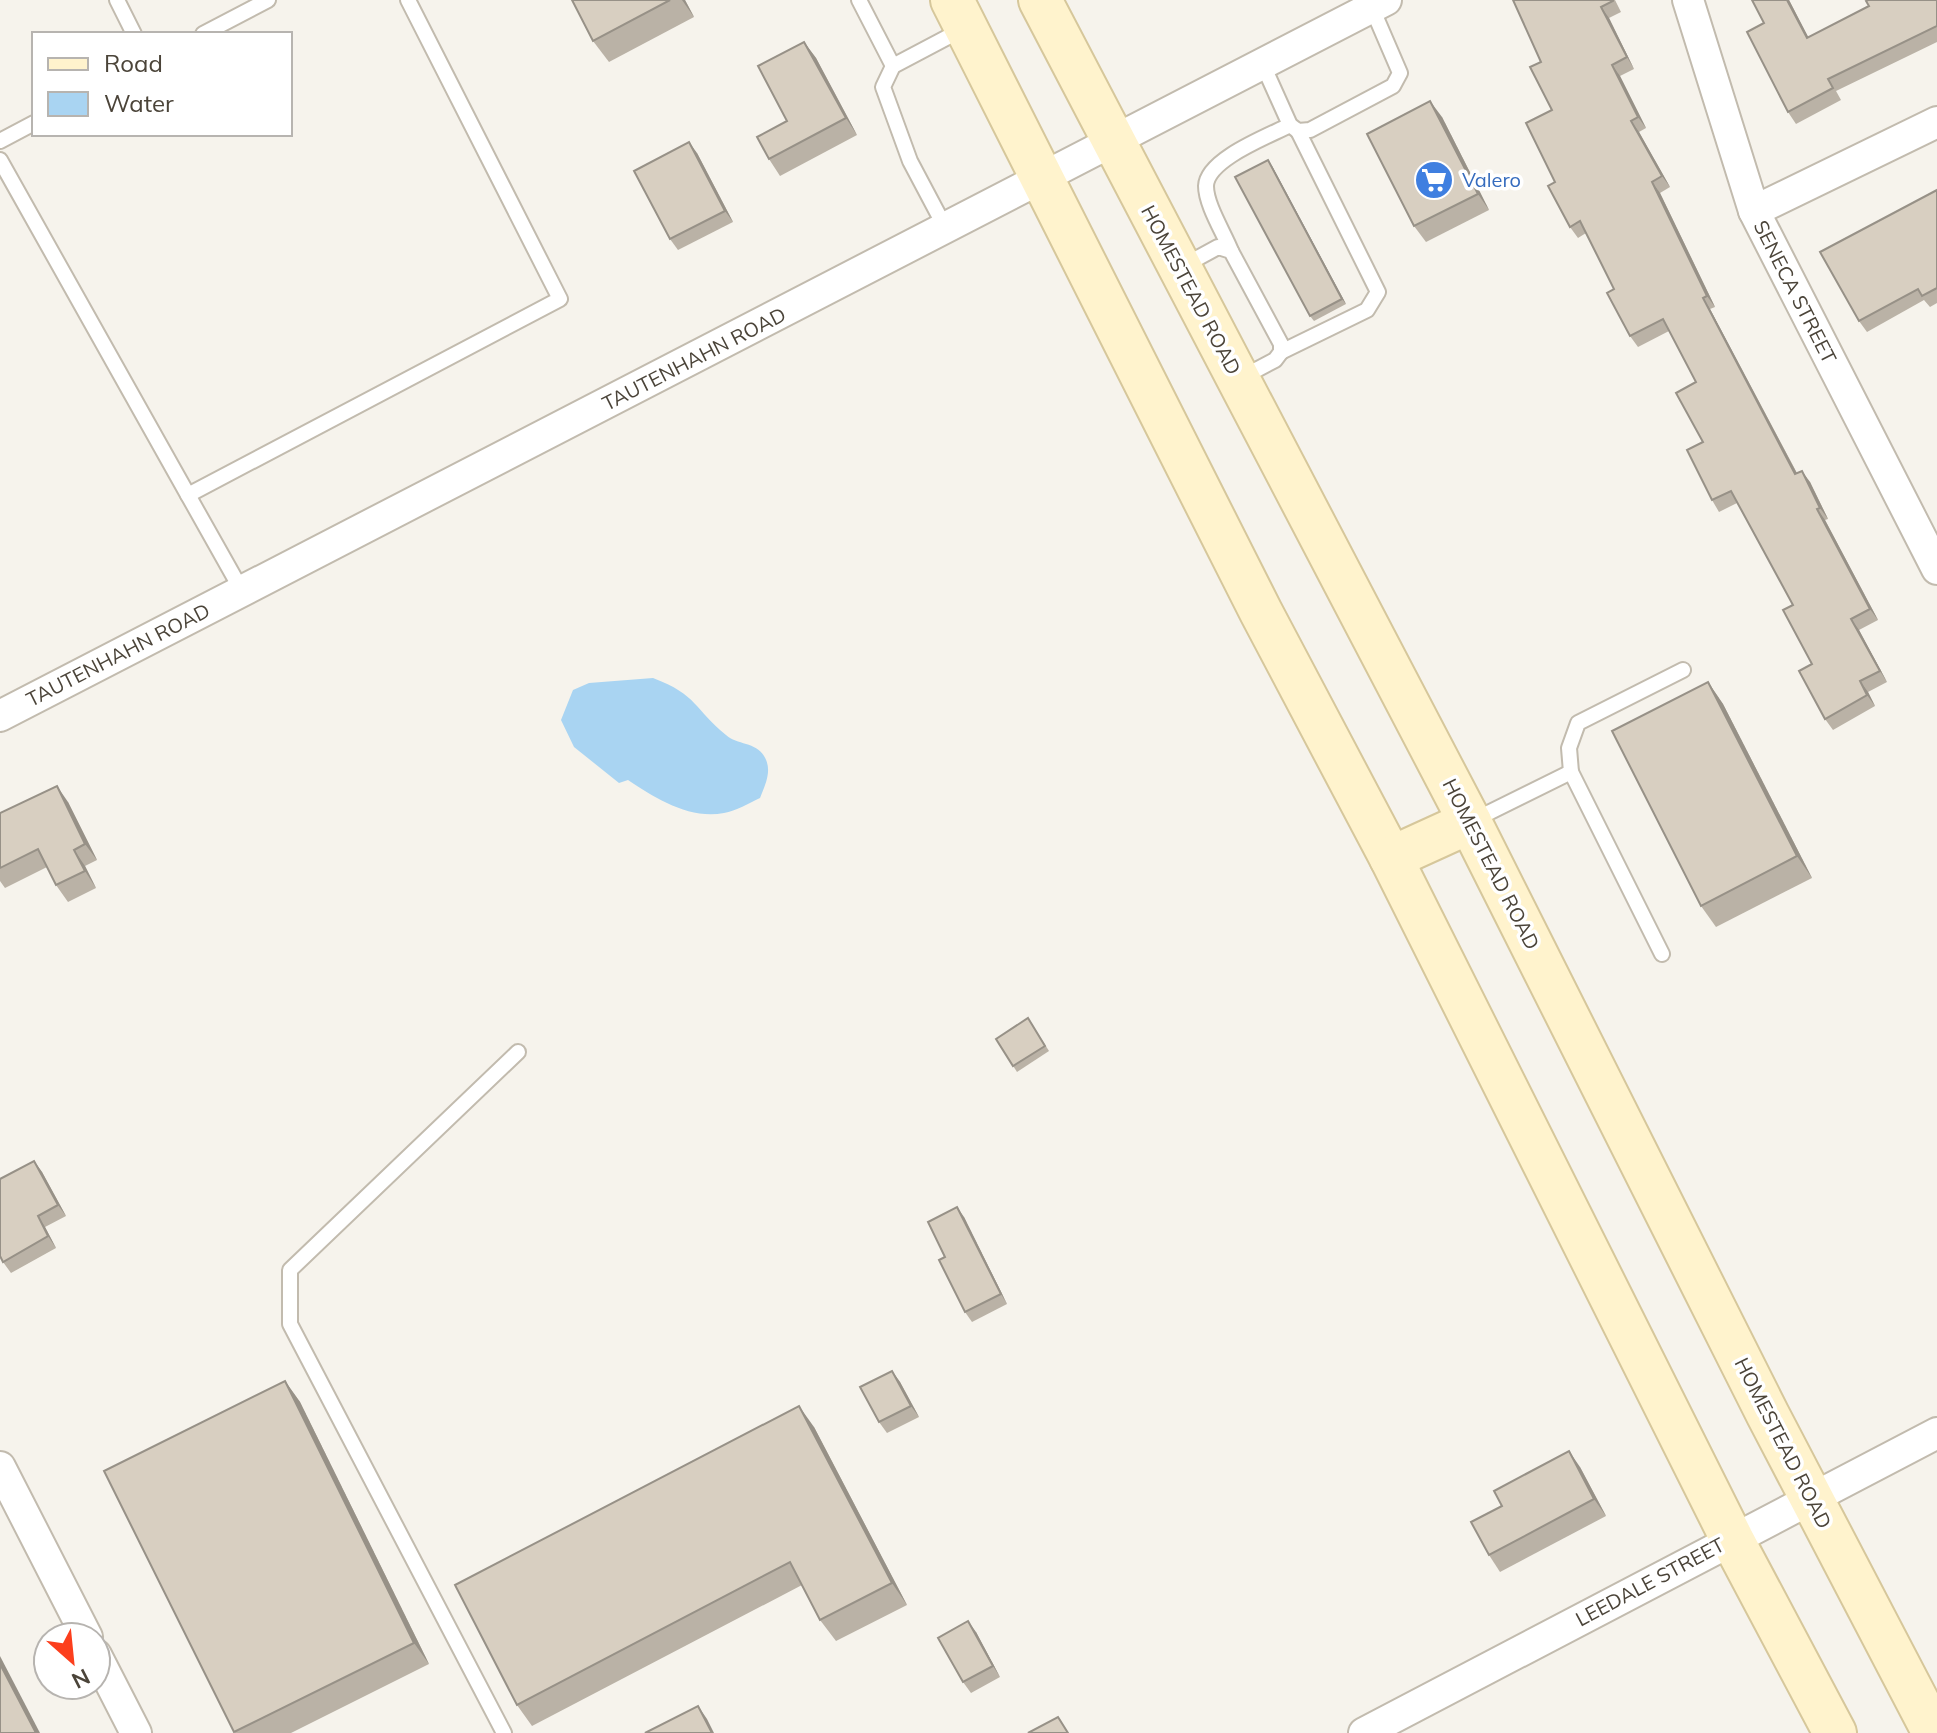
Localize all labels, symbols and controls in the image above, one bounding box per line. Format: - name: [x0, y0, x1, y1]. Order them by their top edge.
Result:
- legend: [32, 32, 292, 136]
- text: Road: [104, 48, 163, 78]
- text: Water: [104, 88, 174, 118]
- supermarket icon: Valero: [1413, 159, 1455, 201]
- place label: Valero: [1462, 167, 1521, 192]
- street label: HOMESTEAD ROAD: [1136, 201, 1247, 379]
- street label: SENECA STREET: [1749, 216, 1842, 368]
- street label: TAUTENHAHN ROAD: [598, 301, 790, 416]
- street label: TAUTENHAHN ROAD: [22, 597, 214, 712]
- street label: HOMESTEAD ROAD: [1437, 774, 1545, 953]
- street label: HOMESTEAD ROAD: [1729, 1353, 1837, 1532]
- street label: LEEDALE STREET: [1571, 1532, 1729, 1631]
- north arrow: [32, 1621, 112, 1701]
- text: N: [67, 1663, 95, 1695]

